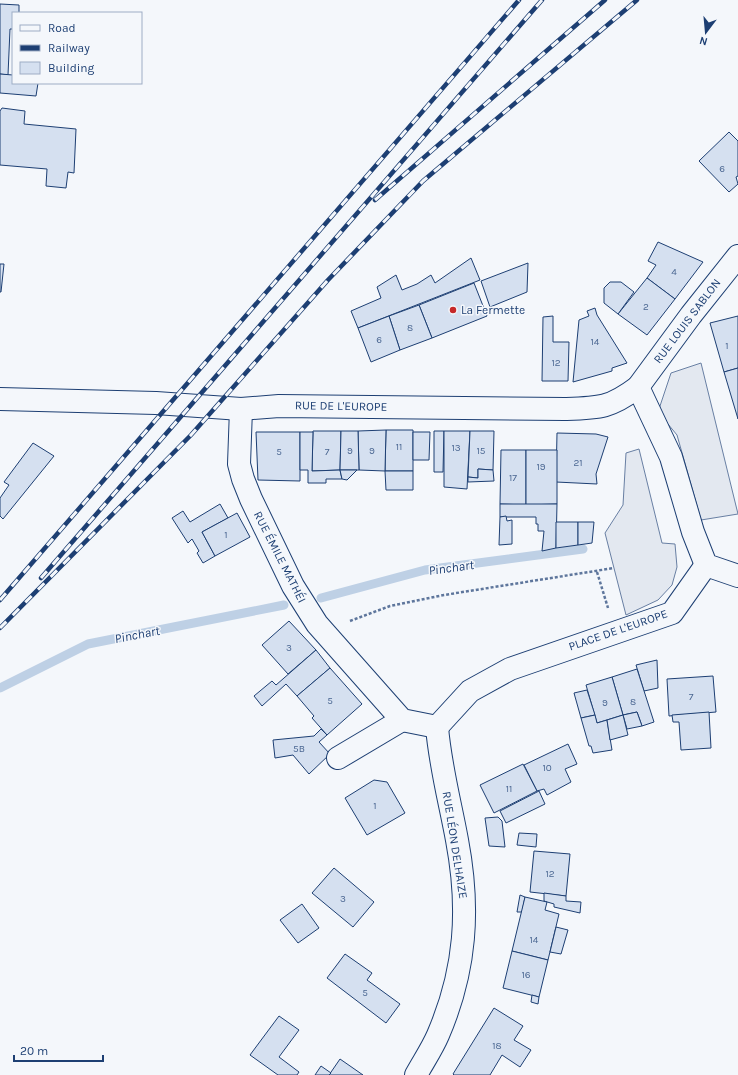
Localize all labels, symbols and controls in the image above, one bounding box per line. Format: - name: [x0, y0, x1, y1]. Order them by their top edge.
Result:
- legend: [12, 12, 142, 84]
- north arrow: [686, 12, 726, 52]
- text: Road: [48, 21, 76, 35]
- text: N: [698, 34, 709, 48]
- text: Railway: [48, 41, 90, 55]
- text: Building: [48, 61, 95, 75]
- house number: 6: [719, 163, 725, 175]
- house number: 4: [671, 266, 677, 278]
- street label: RUE LOUIS SABLON: [651, 276, 723, 366]
- house number: 2: [643, 301, 649, 313]
- place label: La Fermette: [461, 303, 525, 317]
- marker: La Fermette: [448, 305, 458, 315]
- house number: 8: [407, 322, 413, 334]
- house number: 6: [376, 334, 382, 346]
- house number: 14: [591, 336, 600, 348]
- house number: 1: [725, 340, 729, 352]
- house number: 12: [551, 357, 561, 369]
- street label: RUE DE L'EUROPE: [295, 398, 387, 414]
- house number: 11: [396, 441, 402, 453]
- house number: 13: [451, 442, 461, 454]
- house number: 9: [347, 445, 353, 457]
- house number: 9: [369, 445, 375, 457]
- house number: 15: [477, 445, 486, 457]
- house number: 5: [276, 446, 282, 458]
- house number: 7: [325, 446, 330, 458]
- house number: 21: [573, 457, 583, 469]
- house number: 19: [536, 461, 546, 473]
- house number: 17: [509, 472, 517, 484]
- street label: RUE ÉMILE MATHÉI: [251, 508, 310, 605]
- house number: 1: [224, 529, 228, 541]
- water label: Pinchart: [427, 557, 475, 578]
- street label: PLACE DE L'EUROPE: [567, 606, 669, 654]
- water label: Pinchart: [113, 623, 161, 646]
- house number: 3: [286, 642, 292, 654]
- house number: 7: [689, 691, 694, 703]
- house number: 5: [327, 695, 333, 707]
- house number: 8: [630, 696, 636, 708]
- house number: 9: [602, 697, 608, 709]
- house number: 5B: [293, 743, 305, 755]
- house number: 10: [542, 762, 552, 774]
- house number: 11: [506, 783, 512, 795]
- street label: RUE LÉON DELHAIZE: [440, 790, 471, 900]
- house number: 1: [373, 800, 377, 812]
- house number: 12: [545, 868, 555, 880]
- house number: 3: [340, 893, 346, 905]
- house number: 14: [530, 934, 539, 946]
- house number: 16: [521, 969, 531, 981]
- house number: 5: [362, 987, 368, 999]
- scale bar: [14, 1037, 103, 1063]
- house number: 18: [492, 1040, 502, 1052]
- text: 20 m: [20, 1044, 48, 1058]

